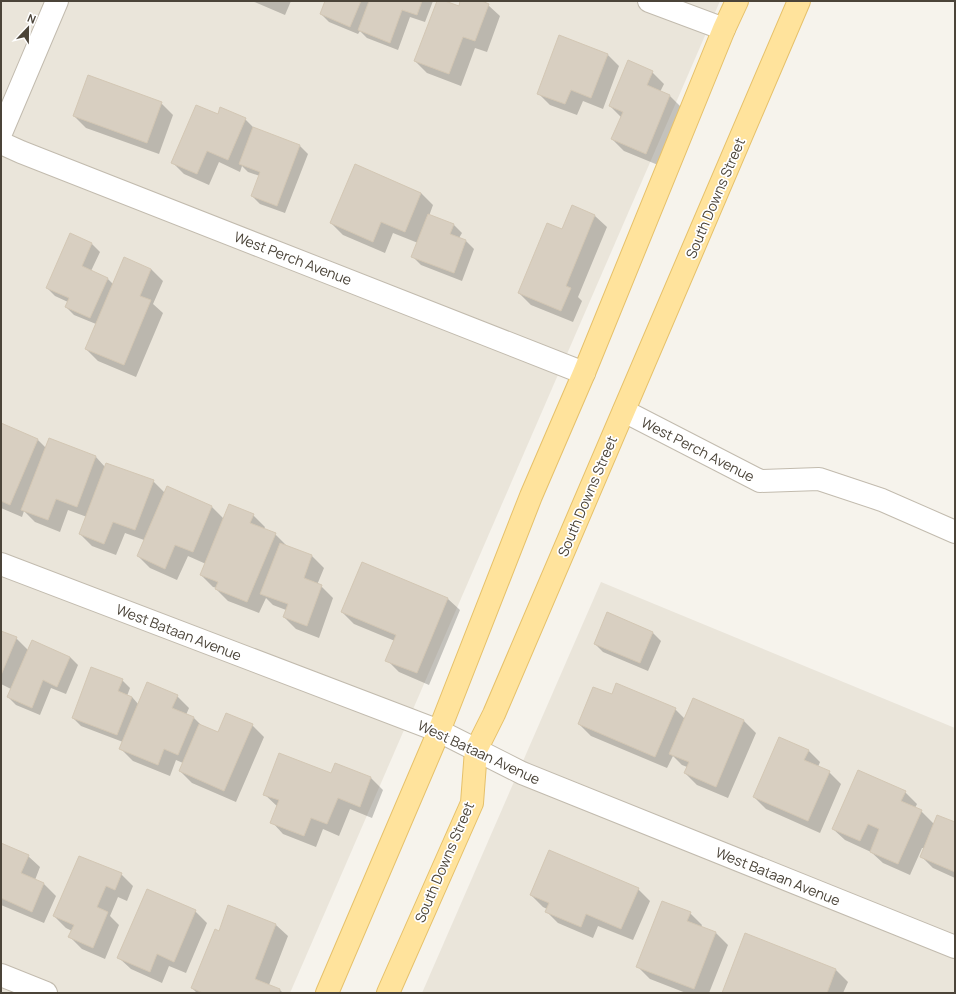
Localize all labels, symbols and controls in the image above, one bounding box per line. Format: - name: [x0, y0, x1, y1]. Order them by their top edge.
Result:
- north arrow: [8, 8, 48, 48]
- text: N: [25, 10, 38, 27]
- street label: South Downs Street: [681, 134, 749, 261]
- street label: West Perch Avenue: [231, 227, 355, 289]
- street label: West Perch Avenue: [638, 412, 758, 486]
- street label: South Downs Street: [553, 432, 621, 559]
- street label: West Bataan Avenue: [114, 599, 244, 665]
- street label: West Bataan Avenue: [415, 715, 543, 789]
- street label: South Downs Street: [410, 798, 478, 925]
- street label: West Bataan Avenue: [713, 842, 843, 910]

